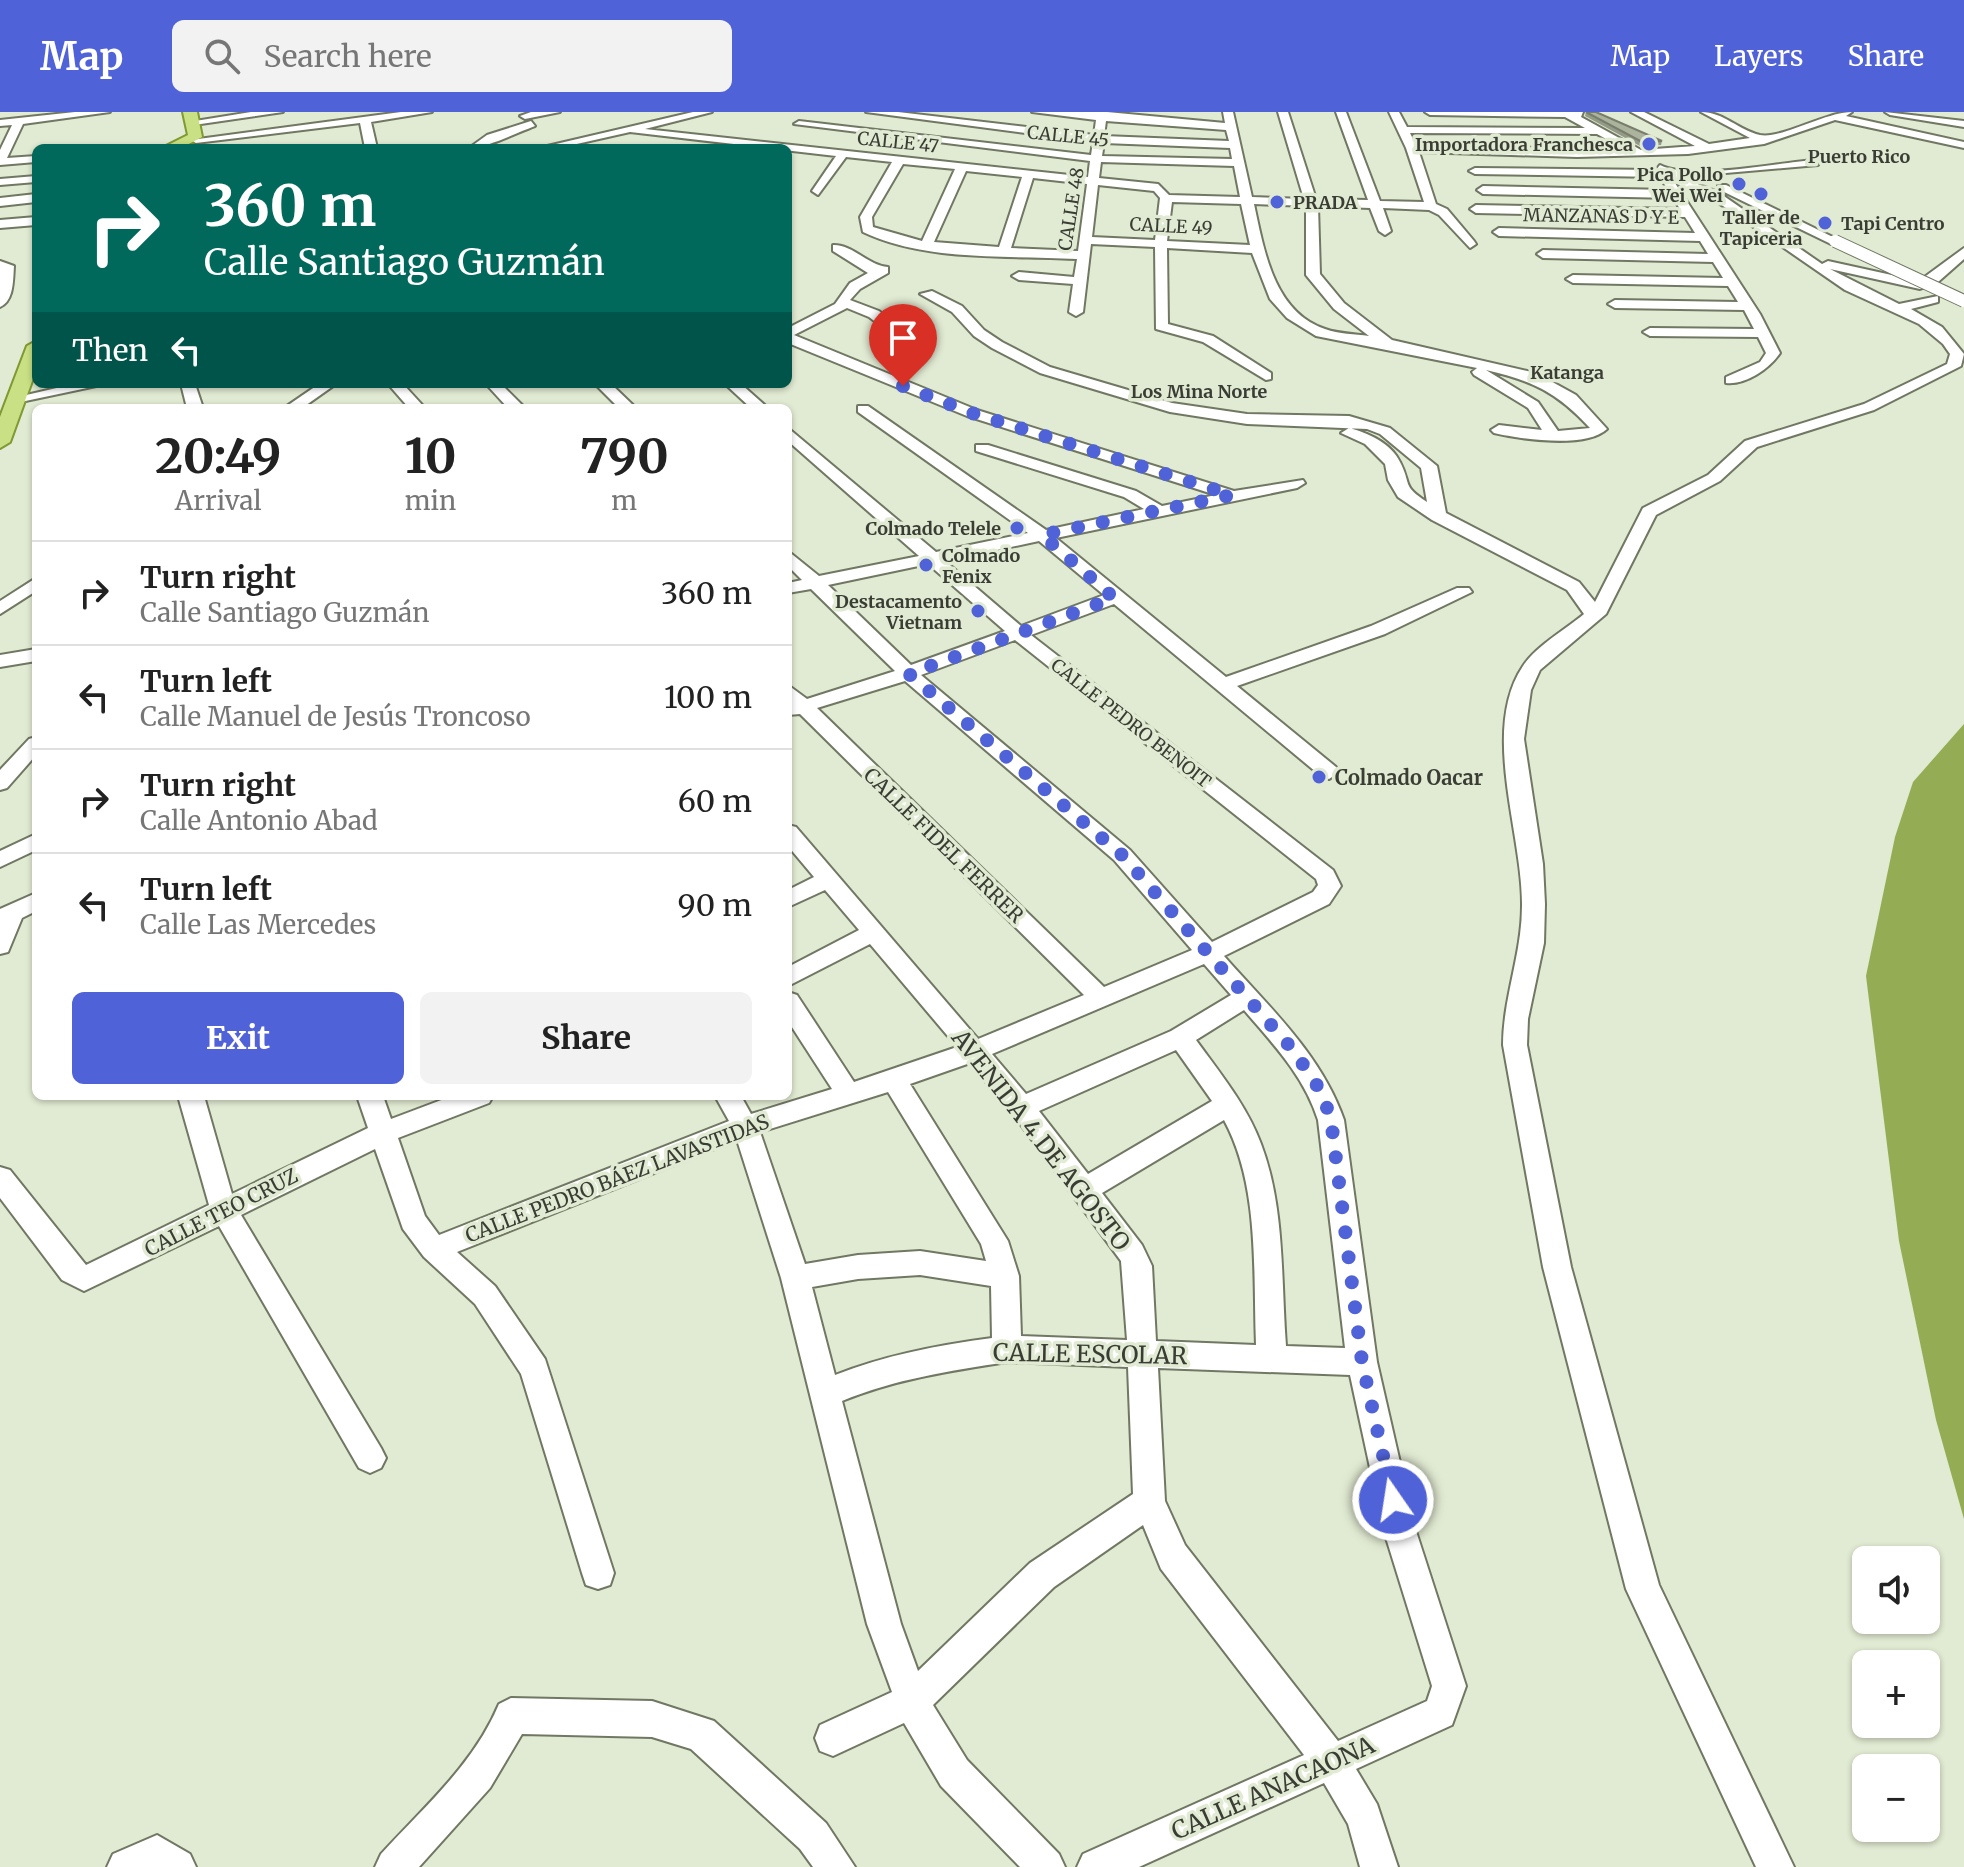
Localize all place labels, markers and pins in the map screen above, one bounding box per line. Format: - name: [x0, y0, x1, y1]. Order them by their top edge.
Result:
- place label: Importadora Franchesca: [1415, 133, 1633, 156]
- marker: Importadora Franchesca: [1640, 135, 1658, 153]
- place label: Pica Pollo Wei Wei: [1637, 163, 1723, 207]
- marker: Pica Pollo Wei Wei: [1730, 175, 1748, 193]
- marker: Taller de Tapiceria: [1752, 185, 1770, 203]
- place label: PRADA: [1293, 191, 1357, 214]
- marker: PRADA: [1268, 193, 1286, 211]
- place label: Taller de Tapiceria: [1719, 206, 1803, 250]
- place label: Tapi Centro: [1841, 212, 1945, 235]
- marker: Tapi Centro: [1816, 214, 1834, 232]
- pin: [869, 304, 937, 386]
- place label: Colmado Telele: [866, 517, 1001, 540]
- marker: Colmado Telele: [1008, 519, 1026, 537]
- place label: Colmado Fenix: [942, 544, 1020, 588]
- marker: Colmado Fenix: [917, 556, 935, 574]
- place label: Destacamento Vietnam: [835, 590, 962, 634]
- marker: Destacamento Vietnam: [969, 602, 987, 620]
- place label: Colmado Oacar: [1335, 765, 1483, 790]
- marker: Colmado Oacar: [1310, 768, 1328, 786]

